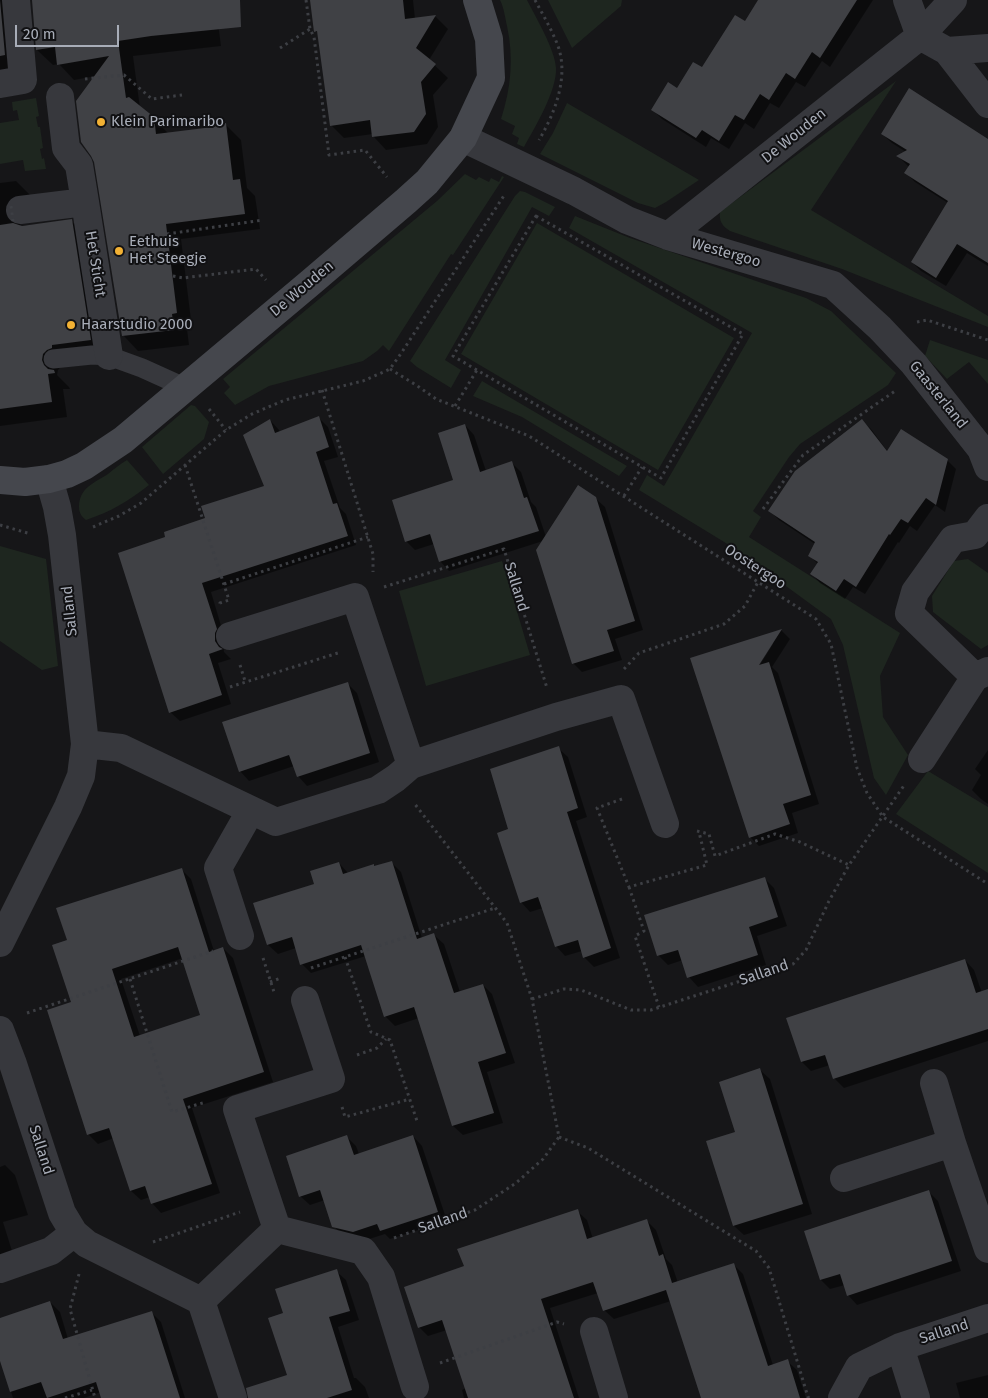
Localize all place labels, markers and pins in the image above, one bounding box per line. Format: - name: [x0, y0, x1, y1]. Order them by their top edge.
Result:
- place label: Klein Parimaribo: [111, 113, 224, 131]
- marker: Klein Parimaribo: [95, 116, 107, 128]
- place label: Eethuis Het Steegje: [129, 233, 207, 268]
- marker: Eethuis Het Steegje: [113, 245, 125, 257]
- place label: Haarstudio 2000: [81, 316, 193, 334]
- marker: Haarstudio 2000: [65, 319, 77, 331]

